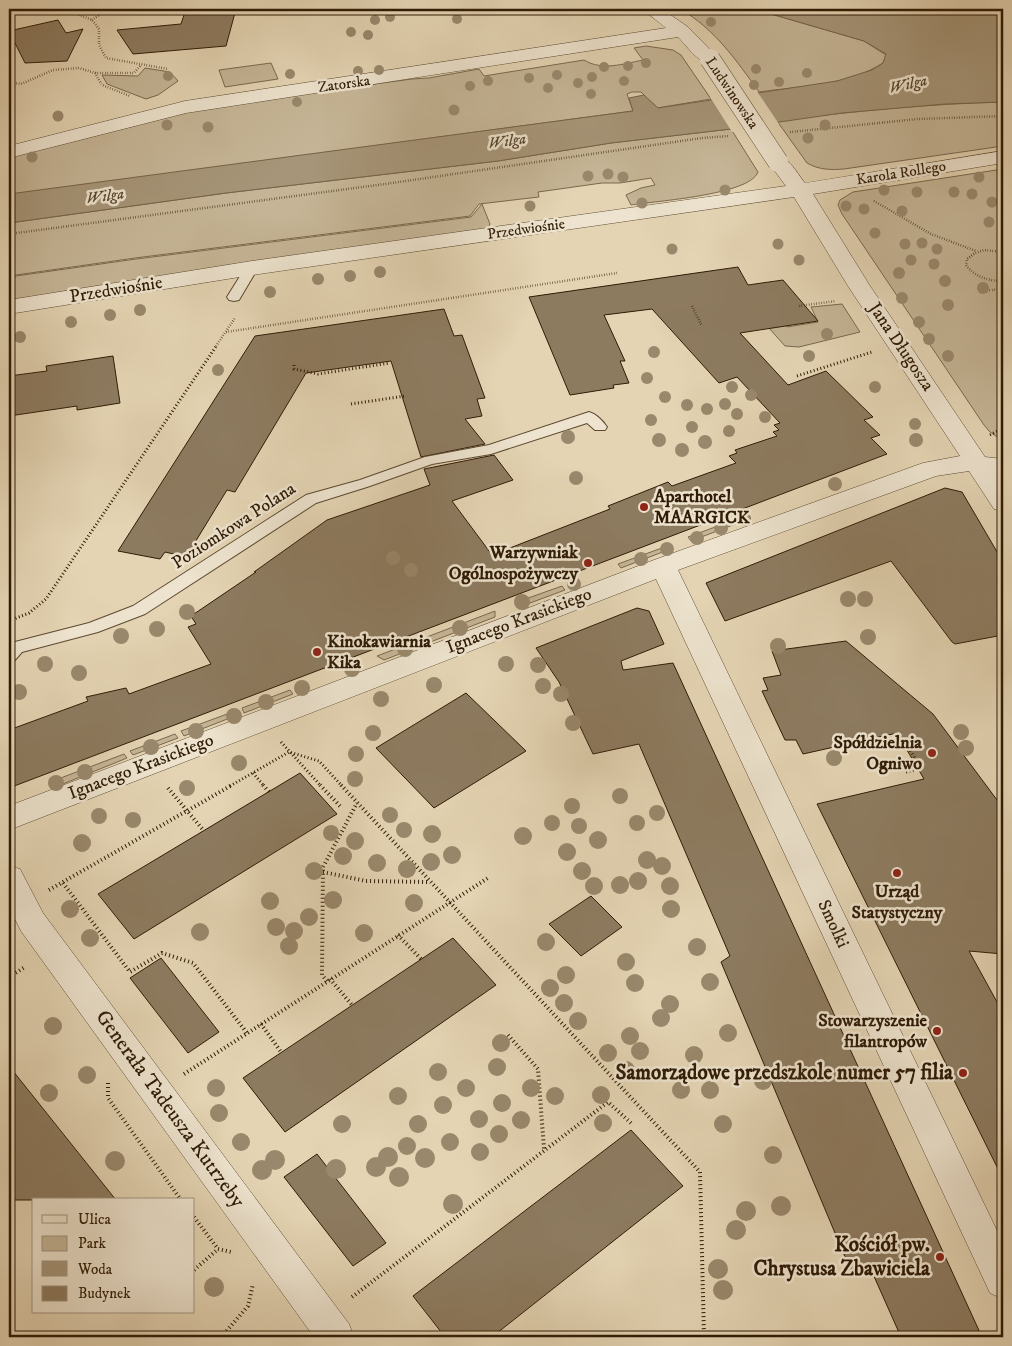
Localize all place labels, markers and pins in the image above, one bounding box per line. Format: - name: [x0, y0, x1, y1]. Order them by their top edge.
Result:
- place label: Aparthotel MAARGICK: [653, 486, 750, 529]
- marker: Aparthotel MAARGICK: [638, 501, 650, 513]
- place label: Warzywniak Ogólnospożywczy: [449, 542, 579, 585]
- marker: Warzywniak Ogólnospożywczy: [582, 557, 594, 569]
- place label: Kinokawiarnia Kika: [327, 631, 431, 674]
- marker: Kinokawiarnia Kika: [311, 646, 323, 658]
- place label: Spółdzielnia Ogniwo: [833, 732, 922, 775]
- marker: Spółdzielnia Ogniwo: [926, 747, 938, 759]
- marker: Urząd Statystyczny: [891, 867, 903, 879]
- place label: Urząd Statystyczny: [852, 881, 943, 924]
- place label: Stowarzyszenie filantropów: [818, 1010, 928, 1053]
- marker: Stowarzyszenie filantropów: [931, 1025, 943, 1037]
- place label: Samorządowe przedszkole numer 57 filia: [615, 1060, 954, 1086]
- marker: Samorządowe przedszkole numer 57 filia: [957, 1067, 969, 1079]
- place label: Kościół pw. Chrystusa Zbawiciela: [754, 1232, 931, 1282]
- marker: Kościół pw. Chrystusa Zbawiciela: [934, 1251, 946, 1263]

